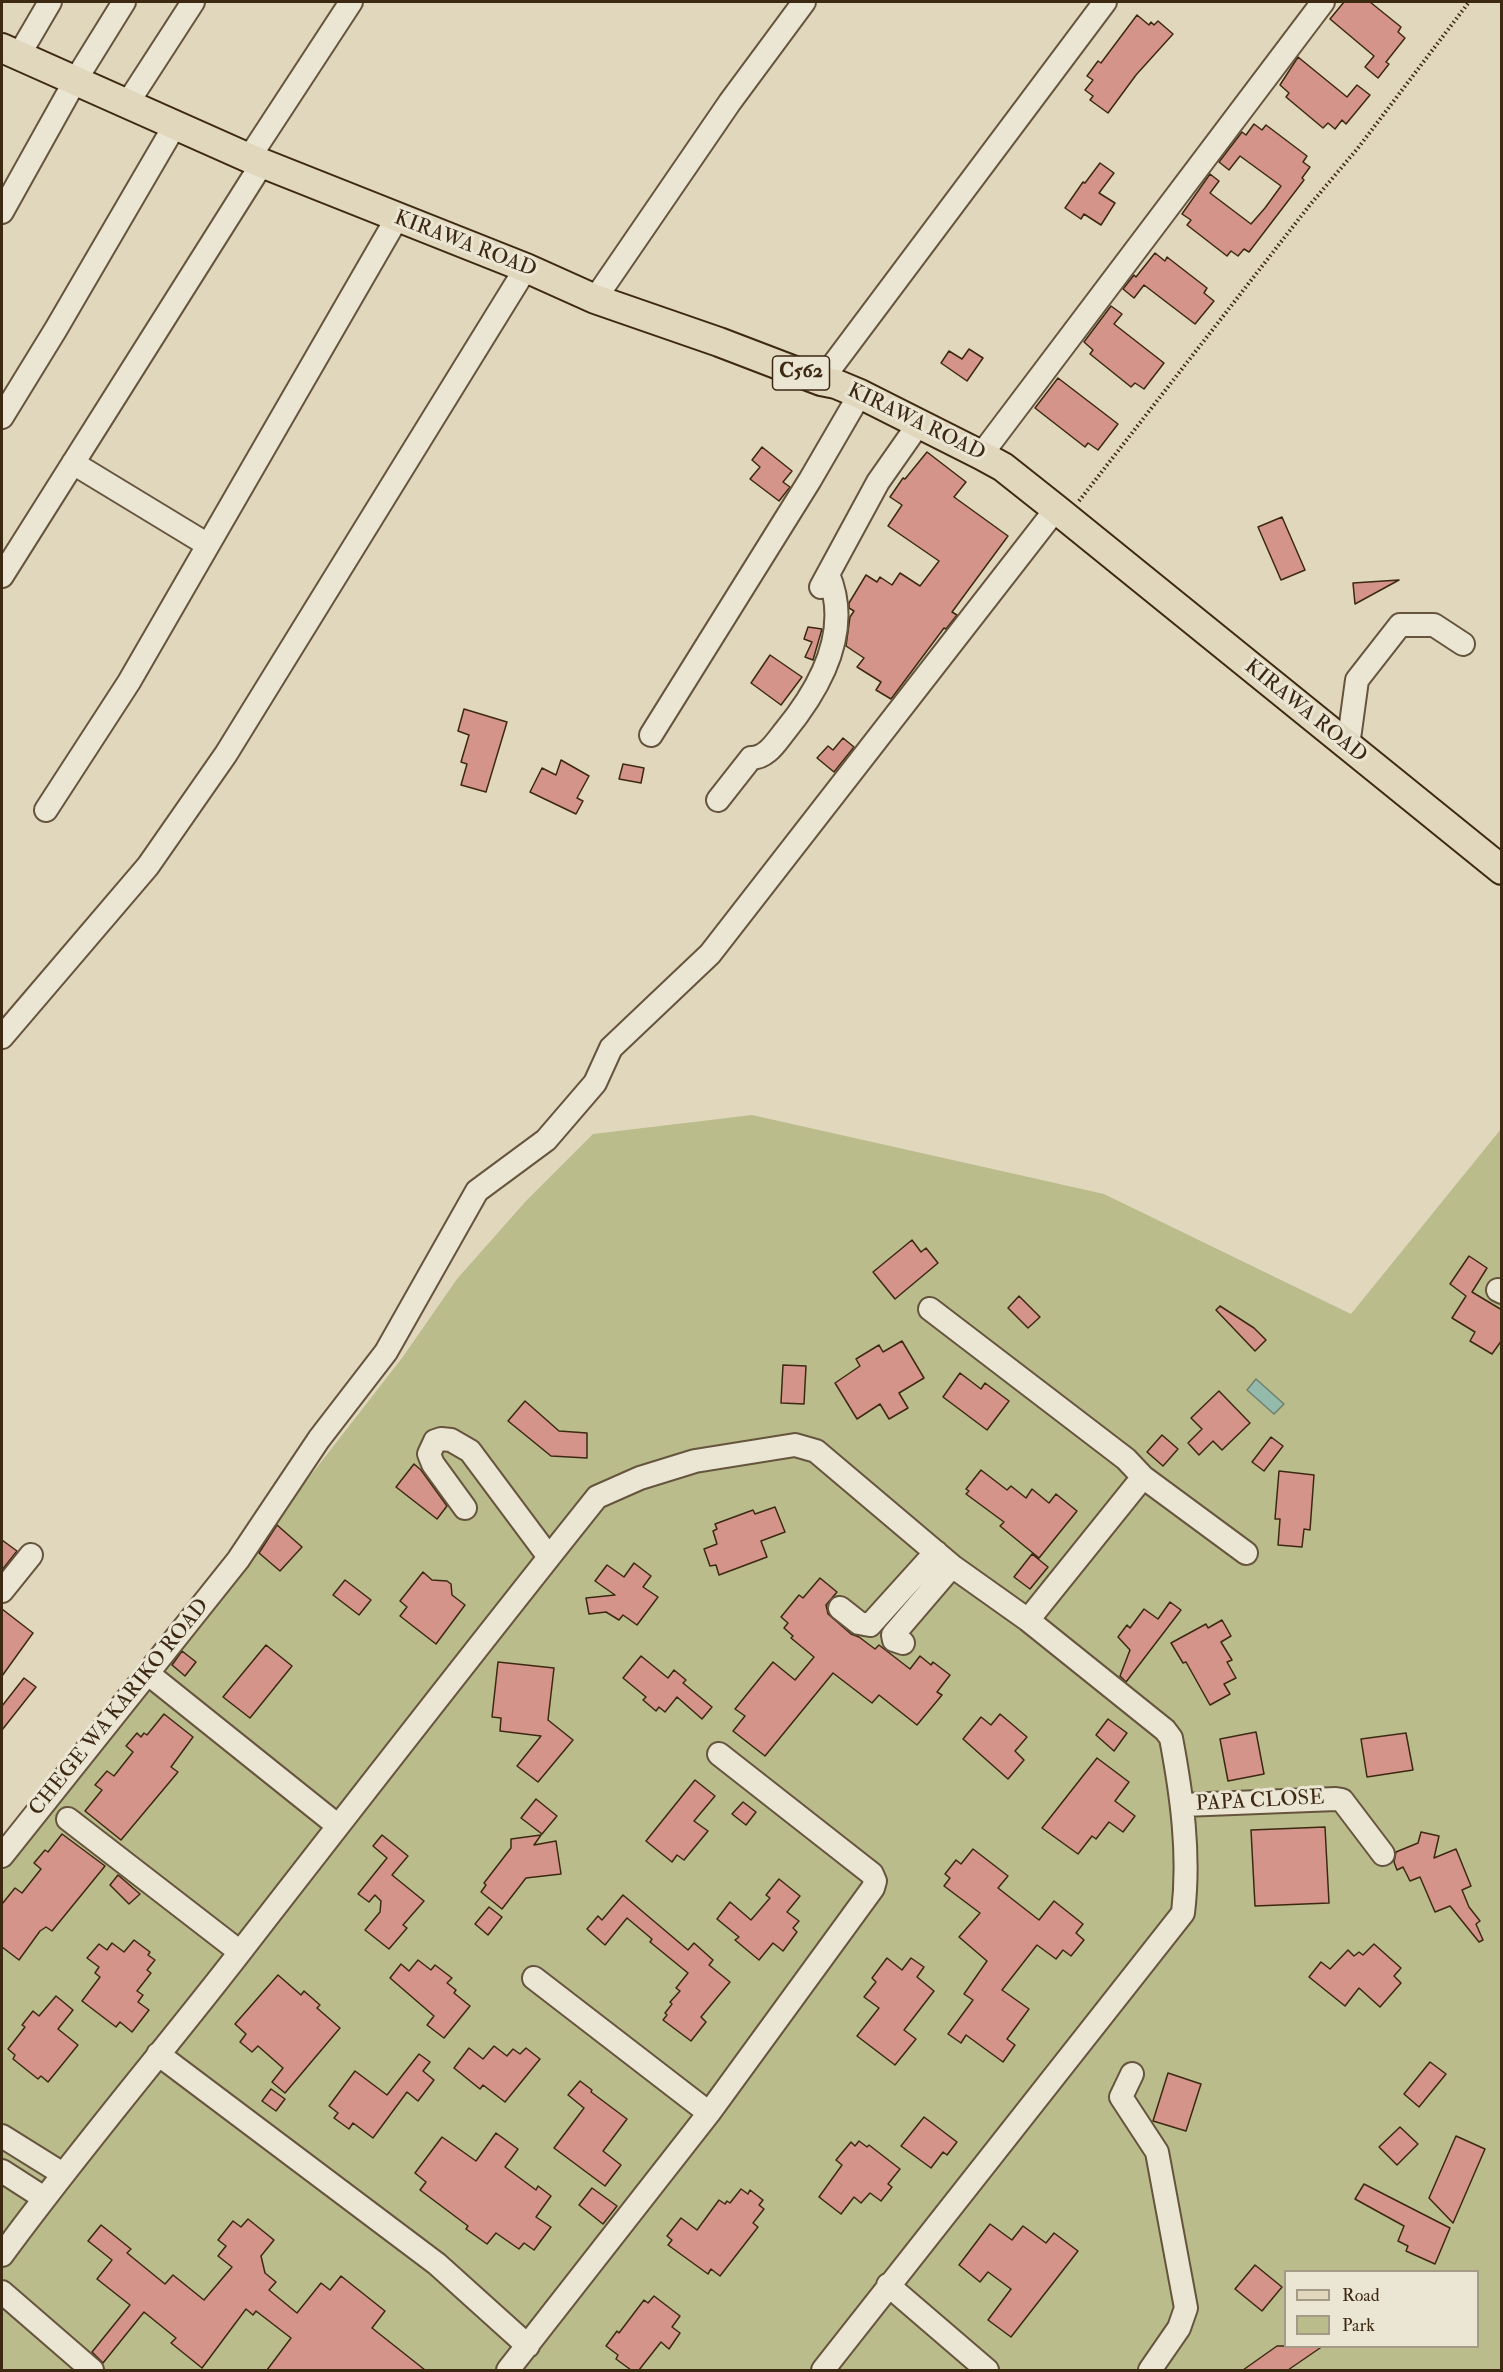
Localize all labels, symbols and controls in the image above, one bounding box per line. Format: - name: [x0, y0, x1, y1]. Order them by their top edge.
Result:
- street label: KIRAWA ROAD: [390, 206, 540, 284]
- road number: C562: [772, 356, 830, 390]
- street label: KIRAWA ROAD: [843, 379, 989, 467]
- street label: KIRAWA ROAD: [1239, 655, 1371, 769]
- street label: CHEGE WA KARIKO ROAD: [25, 1594, 215, 1822]
- street label: PAPA CLOSE: [1195, 1786, 1325, 1818]
- legend: [1284, 2270, 1479, 2348]
- text: Road: [1342, 2284, 1380, 2307]
- text: Park: [1342, 2314, 1375, 2337]

